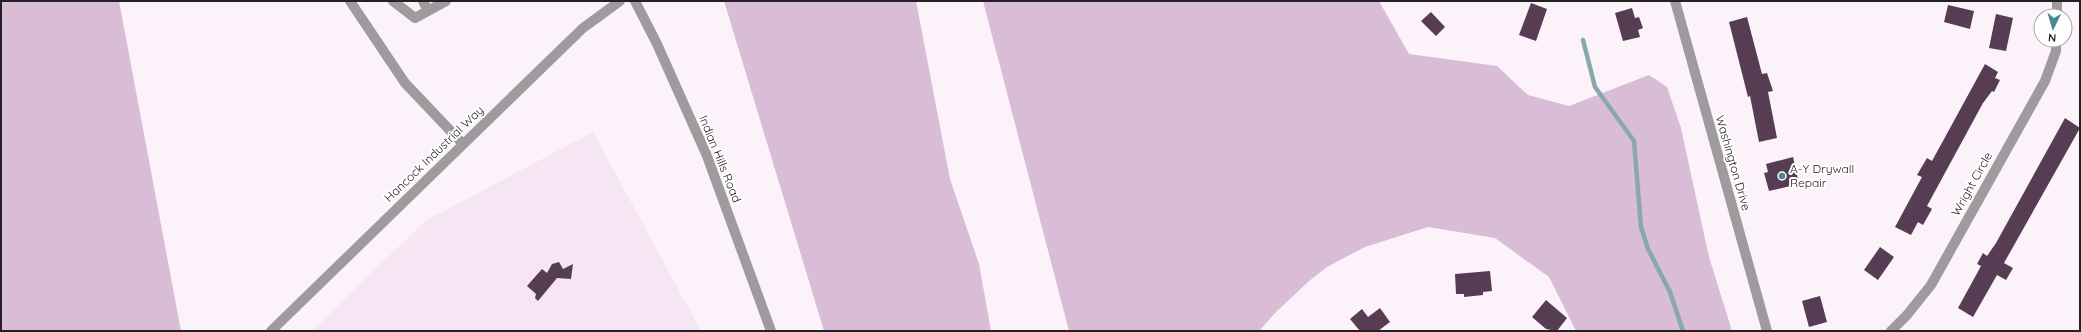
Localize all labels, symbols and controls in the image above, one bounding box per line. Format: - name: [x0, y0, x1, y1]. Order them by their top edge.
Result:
- north arrow: [2033, 8, 2073, 48]
- text: N: [2047, 31, 2057, 45]
- street label: Hancock Industrial Way: [381, 102, 486, 205]
- street label: Indian Hills Road: [696, 113, 745, 205]
- street label: Washington Drive: [1713, 113, 1754, 213]
- street label: Wright Circle: [1948, 149, 1995, 218]
- place label: A-Y Drywall Repair: [1790, 161, 1854, 190]
- marker: A-Y Drywall Repair: [1777, 171, 1787, 181]

